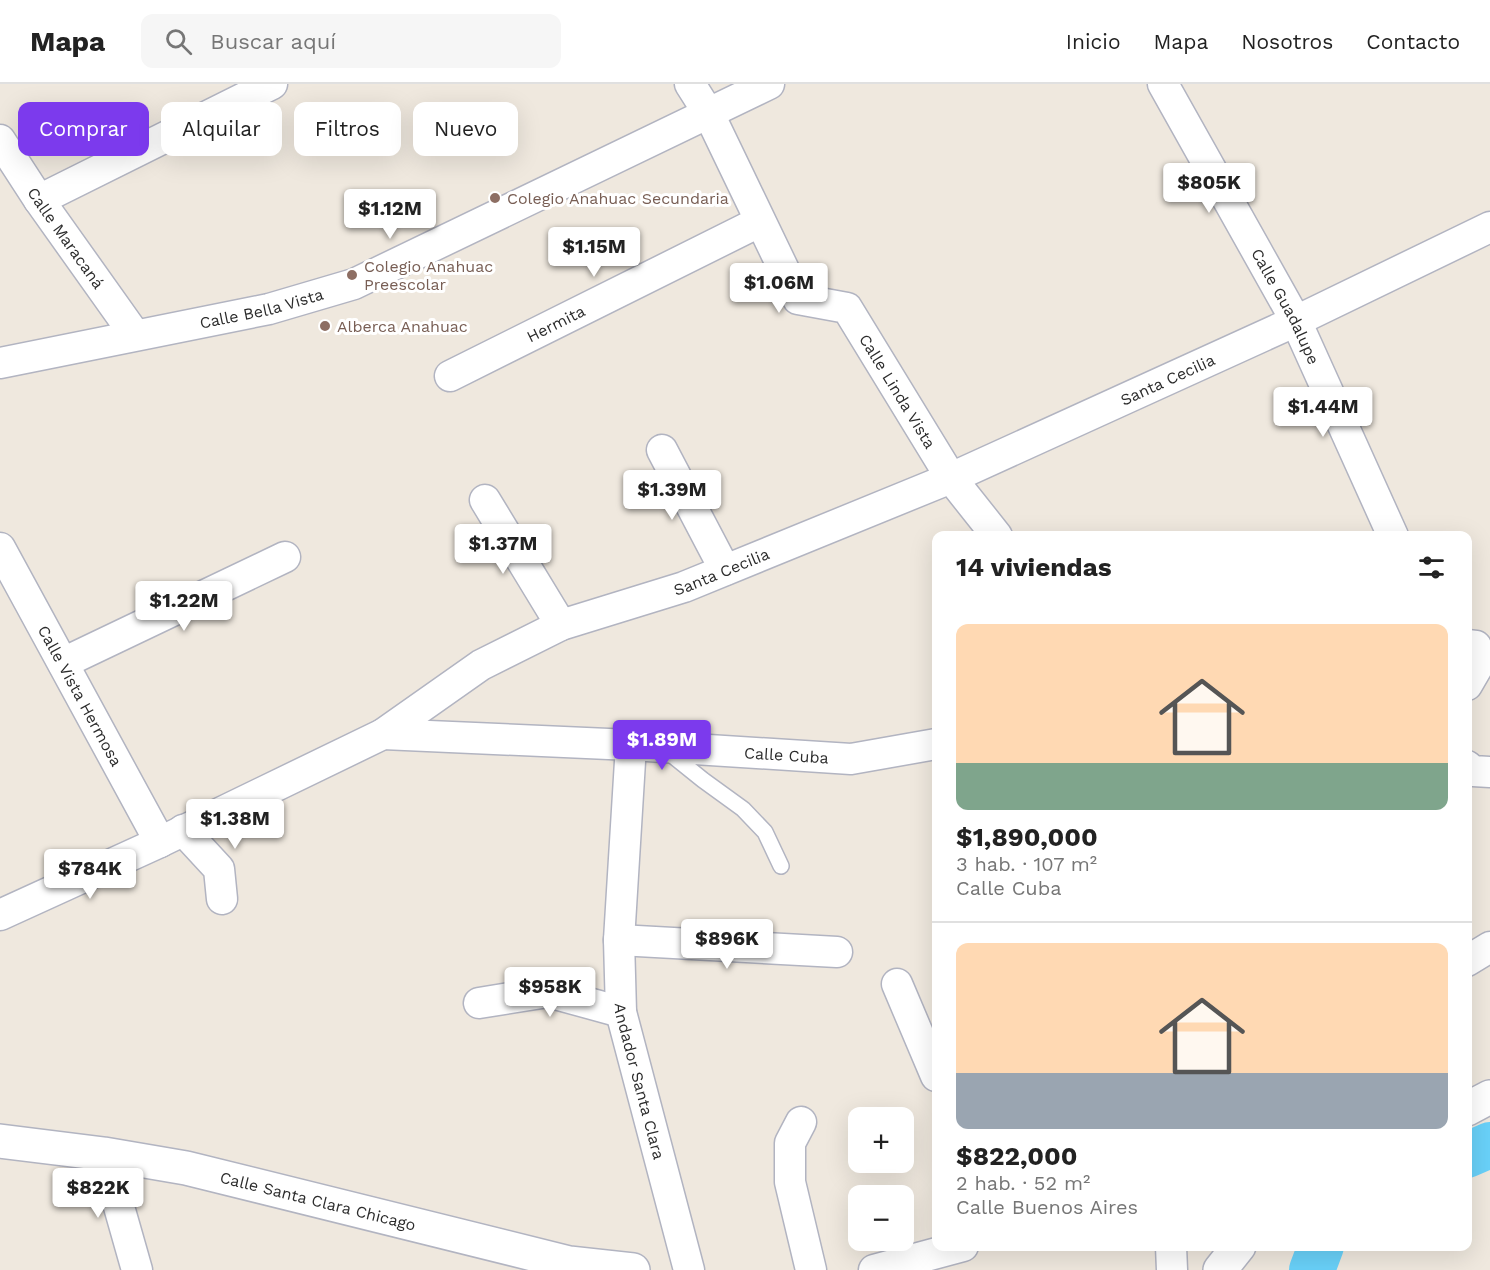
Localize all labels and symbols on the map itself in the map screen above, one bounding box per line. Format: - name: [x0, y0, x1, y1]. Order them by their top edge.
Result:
- pin: $805K: [1167, 163, 1251, 214]
- street label: Calle Maracaná: [23, 184, 108, 292]
- pin: $1.12M: [341, 189, 439, 240]
- place label: Colegio Anahuac Secundaria: [507, 189, 729, 208]
- marker: Colegio Anahuac Secundaria: [488, 191, 502, 205]
- pin: $1.15M: [545, 227, 643, 278]
- street label: Calle Guadalupe: [1247, 245, 1323, 367]
- place label: Colegio Anahuac Preescolar: [364, 257, 493, 294]
- pin: $1.06M: [730, 263, 828, 314]
- marker: Colegio Anahuac Preescolar: [345, 268, 359, 282]
- street label: Calle Bella Vista: [198, 285, 325, 333]
- street label: Hermita: [524, 301, 588, 346]
- place label: Alberca Anahuac: [337, 317, 468, 336]
- marker: Alberca Anahuac: [318, 319, 332, 333]
- street label: Calle Linda Vista: [855, 331, 940, 452]
- street label: Santa Cecilia: [1118, 350, 1218, 410]
- pin: $1.44M: [1274, 387, 1372, 438]
- pin: $1.39M: [623, 470, 721, 521]
- pin: $1.37M: [454, 524, 552, 575]
- street label: Santa Cecilia: [671, 544, 772, 600]
- pin: $1.22M: [135, 581, 233, 632]
- street label: Calle Vista Hermosa: [34, 622, 126, 770]
- pin: $1.89M: [613, 720, 711, 771]
- street label: Calle Cuba: [744, 743, 829, 768]
- pin: $1.38M: [186, 799, 284, 850]
- pin: $784K: [48, 849, 132, 900]
- pin: $896K: [685, 919, 769, 970]
- pin: $958K: [508, 967, 592, 1018]
- street label: Andador Santa Clara: [611, 1003, 668, 1162]
- pin: $822K: [56, 1168, 140, 1219]
- street label: Calle Santa Clara Chicago: [218, 1168, 418, 1235]

